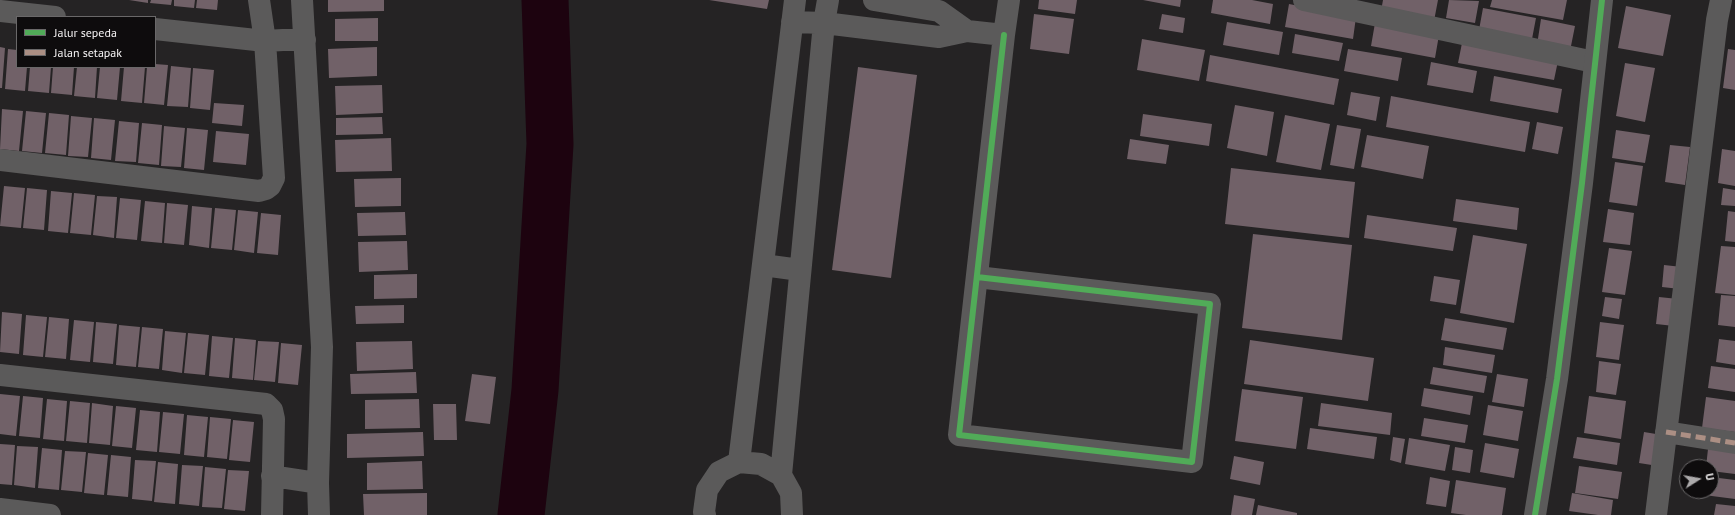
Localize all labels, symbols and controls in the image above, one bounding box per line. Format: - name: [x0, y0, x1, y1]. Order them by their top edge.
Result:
- legend: [16, 16, 156, 68]
- text: Jalur sepeda: [54, 25, 117, 40]
- text: Jalan setapak: [54, 45, 122, 60]
- north arrow: [1679, 459, 1719, 499]
- text: U: [1702, 472, 1717, 482]

